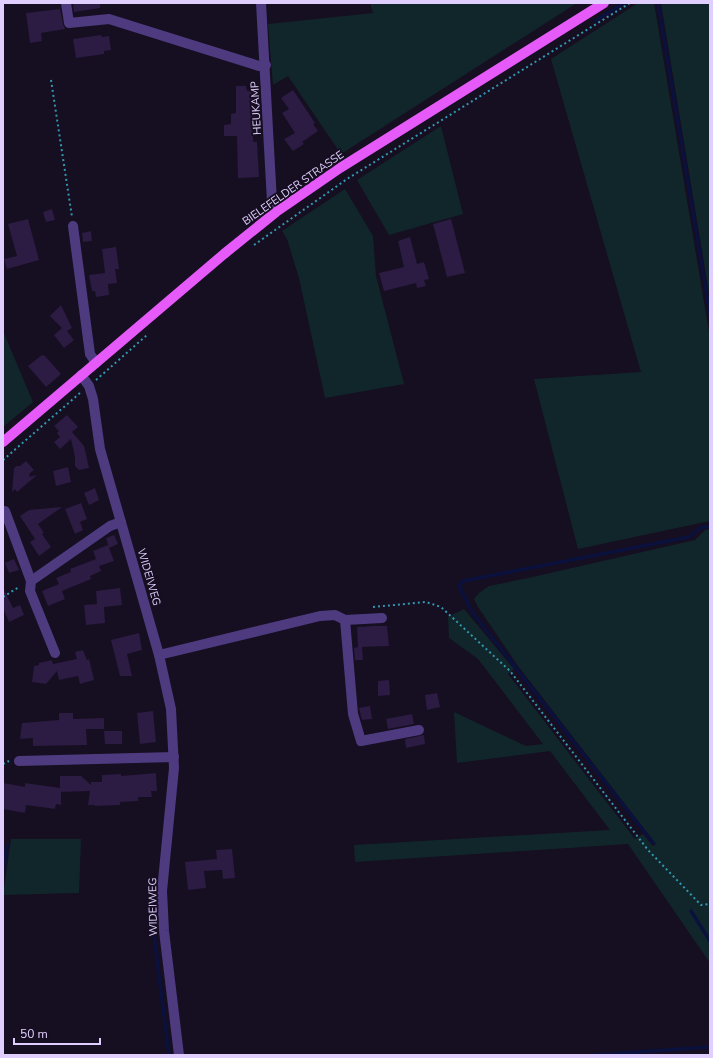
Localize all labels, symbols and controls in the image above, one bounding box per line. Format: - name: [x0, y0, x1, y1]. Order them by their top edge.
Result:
- street label: HEUKAMP: [247, 81, 265, 135]
- street label: BIELEFELDER STRASSE: [239, 147, 347, 229]
- street label: WIDEIWEG: [134, 547, 164, 607]
- street label: WIDEIWEG: [145, 877, 161, 937]
- scale bar: [14, 1020, 100, 1046]
- text: 50 m: [20, 1026, 48, 1042]

